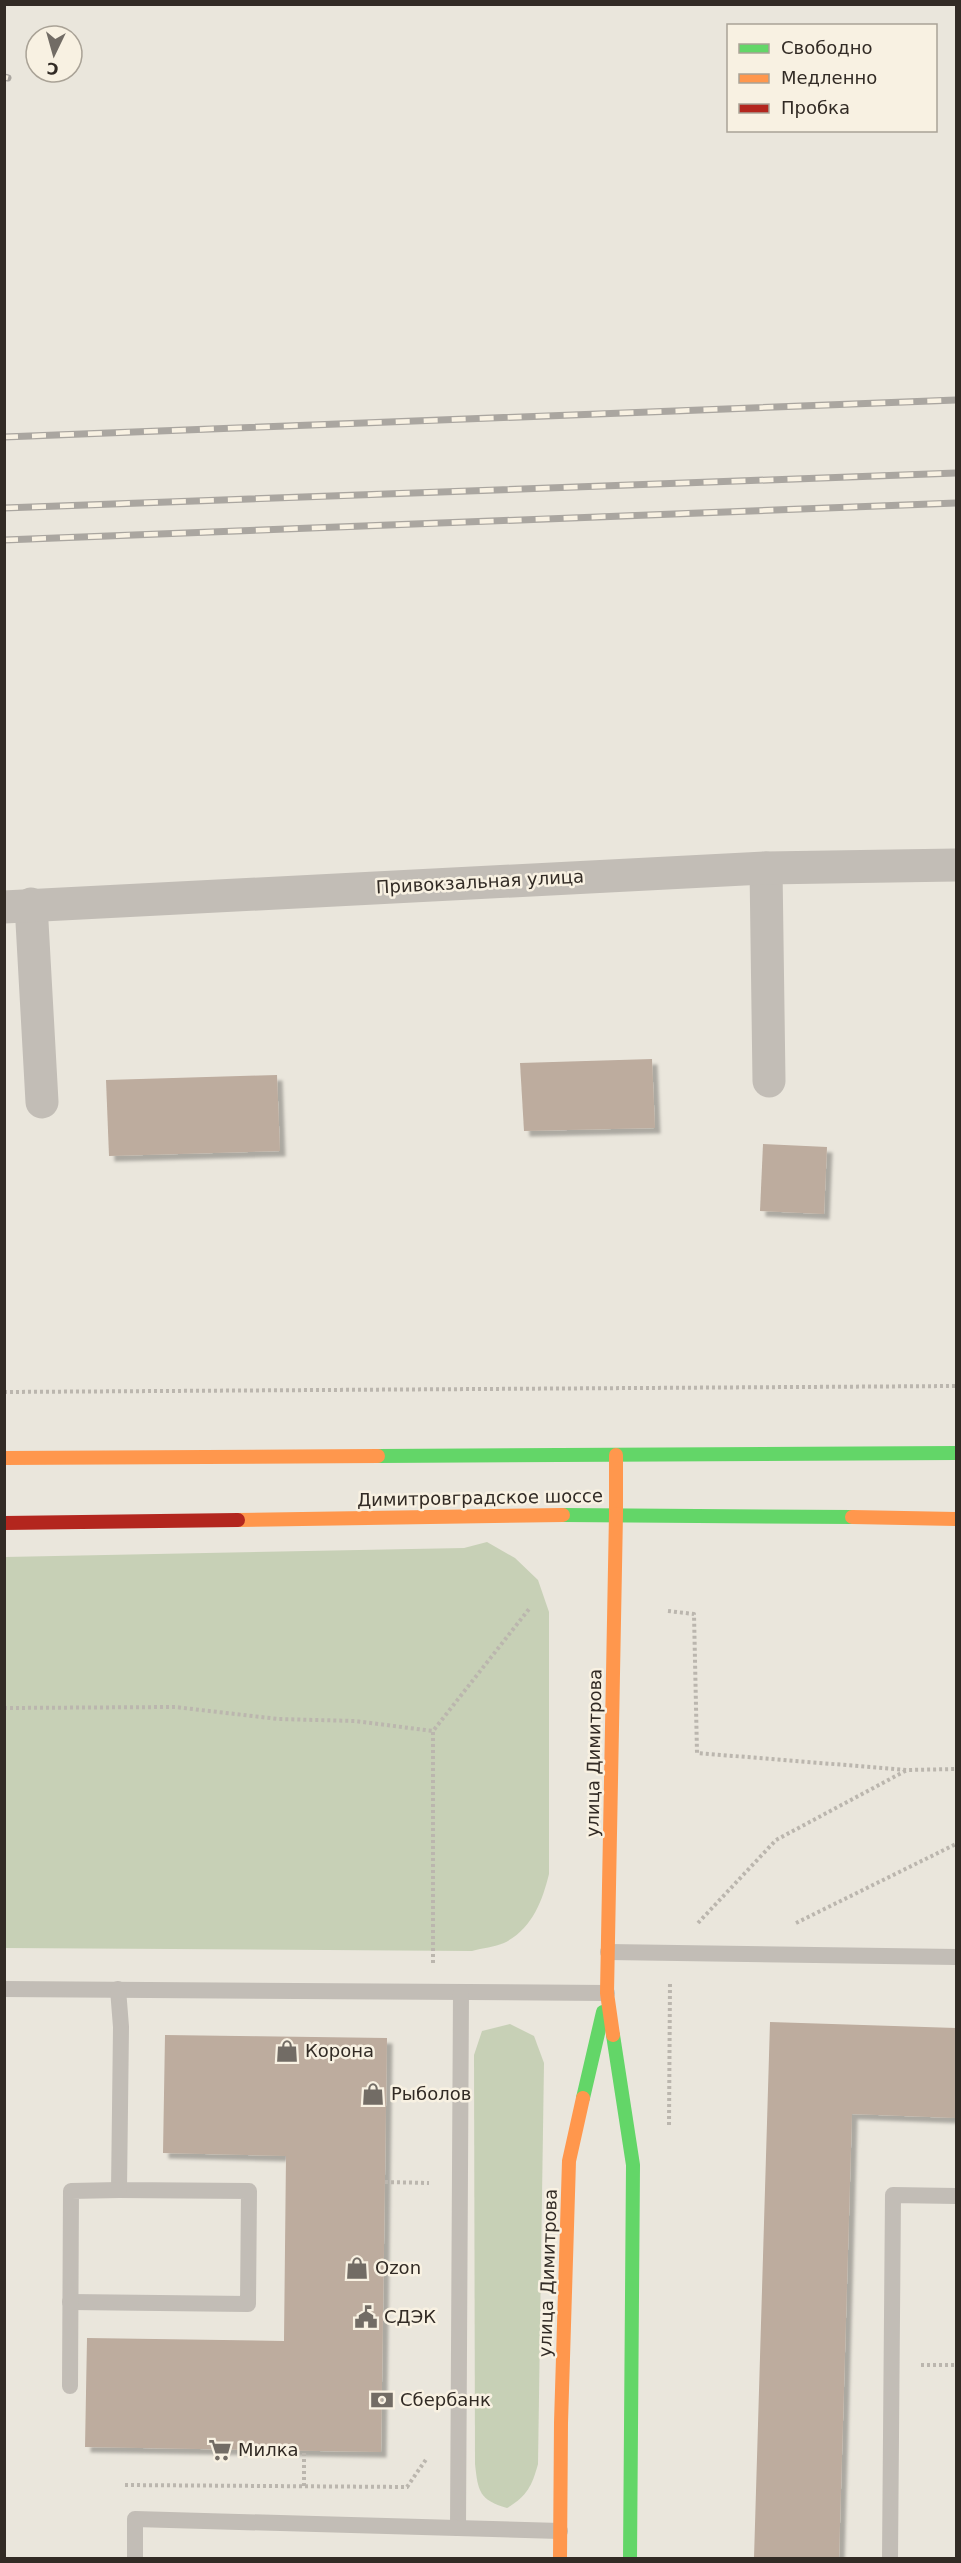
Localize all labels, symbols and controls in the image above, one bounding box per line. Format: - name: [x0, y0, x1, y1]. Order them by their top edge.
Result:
- north arrow: [24, 24, 84, 84]
- legend: [727, 24, 937, 132]
- text: Свободно: [781, 37, 873, 58]
- text: С: [46, 58, 59, 78]
- text: Медленно: [781, 67, 877, 88]
- text: Пробка: [781, 97, 850, 118]
- street label: Привокзальная улица: [375, 866, 585, 897]
- street label: Димитровградское шоссе: [357, 1485, 603, 1510]
- street label: улица Димитрова: [582, 1669, 605, 1837]
- shop icon: Корона: [274, 2038, 300, 2064]
- place label: Корона: [305, 2040, 374, 2061]
- shop icon: Рыболов: [360, 2081, 386, 2107]
- place label: Рыболов: [391, 2083, 471, 2104]
- street label: улица Димитрова: [534, 2188, 561, 2358]
- shop icon: Ozon: [344, 2255, 370, 2281]
- place label: Ozon: [375, 2257, 421, 2278]
- public building icon: СДЭК: [353, 2304, 379, 2330]
- place label: СДЭК: [384, 2306, 436, 2327]
- bank icon: Сбербанк: [369, 2387, 395, 2413]
- place label: Сбербанк: [400, 2389, 491, 2410]
- supermarket icon: Милка: [207, 2437, 233, 2463]
- place label: Милка: [238, 2439, 299, 2460]

